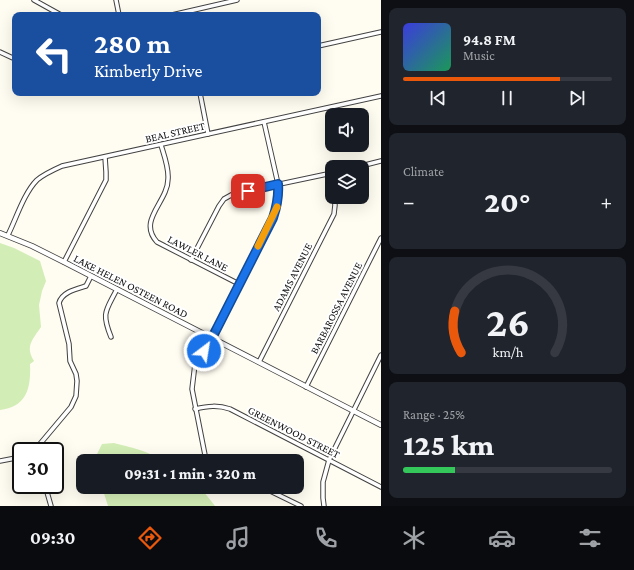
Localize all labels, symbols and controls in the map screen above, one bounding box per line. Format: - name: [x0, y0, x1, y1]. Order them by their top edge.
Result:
- icon: left: [28, 28, 80, 80]
- text: 280 m: [94, 28, 171, 59]
- text: 94.8 FM: [463, 32, 516, 48]
- text: Music: [463, 48, 495, 63]
- text: Kimberly Drive: [94, 61, 203, 81]
- icon: previous: [427, 87, 449, 109]
- icon: pause: [496, 87, 518, 109]
- icon: next: [566, 87, 588, 109]
- map controls: [325, 108, 369, 204]
- button: sound: [325, 108, 369, 152]
- street label: BEAL STREET: [144, 119, 206, 145]
- button: layers: [325, 160, 369, 204]
- text: Climate: [403, 164, 444, 179]
- pin: [231, 174, 265, 208]
- icon: arrive: [237, 180, 259, 202]
- text: 20°: [484, 185, 531, 218]
- text: −: [403, 189, 415, 214]
- text: +: [600, 189, 612, 214]
- street label: LAWLER LANE: [166, 233, 230, 273]
- street label: ADAMS AVENUE: [270, 241, 314, 313]
- street label: LAKE HELEN OSTEEN ROAD: [72, 252, 190, 320]
- street label: BARBAROSSA AVENUE: [308, 260, 364, 356]
- text: 26: [486, 299, 529, 345]
- position arrow: [183, 330, 225, 372]
- text: km/h: [492, 344, 523, 360]
- street label: GREENWOOD STREET: [246, 404, 342, 460]
- text: Range · 25%: [403, 407, 465, 422]
- text: 125 km: [403, 428, 494, 461]
- speed limit sign: 30: [12, 442, 64, 494]
- text: 09:31 · 1 min · 320 m: [124, 466, 256, 482]
- icon: directions: [136, 524, 164, 552]
- icon: music: [224, 524, 252, 552]
- icon: phone: [312, 524, 340, 552]
- icon: climate: [400, 524, 428, 552]
- icon: car: [488, 524, 516, 552]
- icon: filters: [576, 524, 604, 552]
- text: 09:30: [30, 528, 76, 548]

